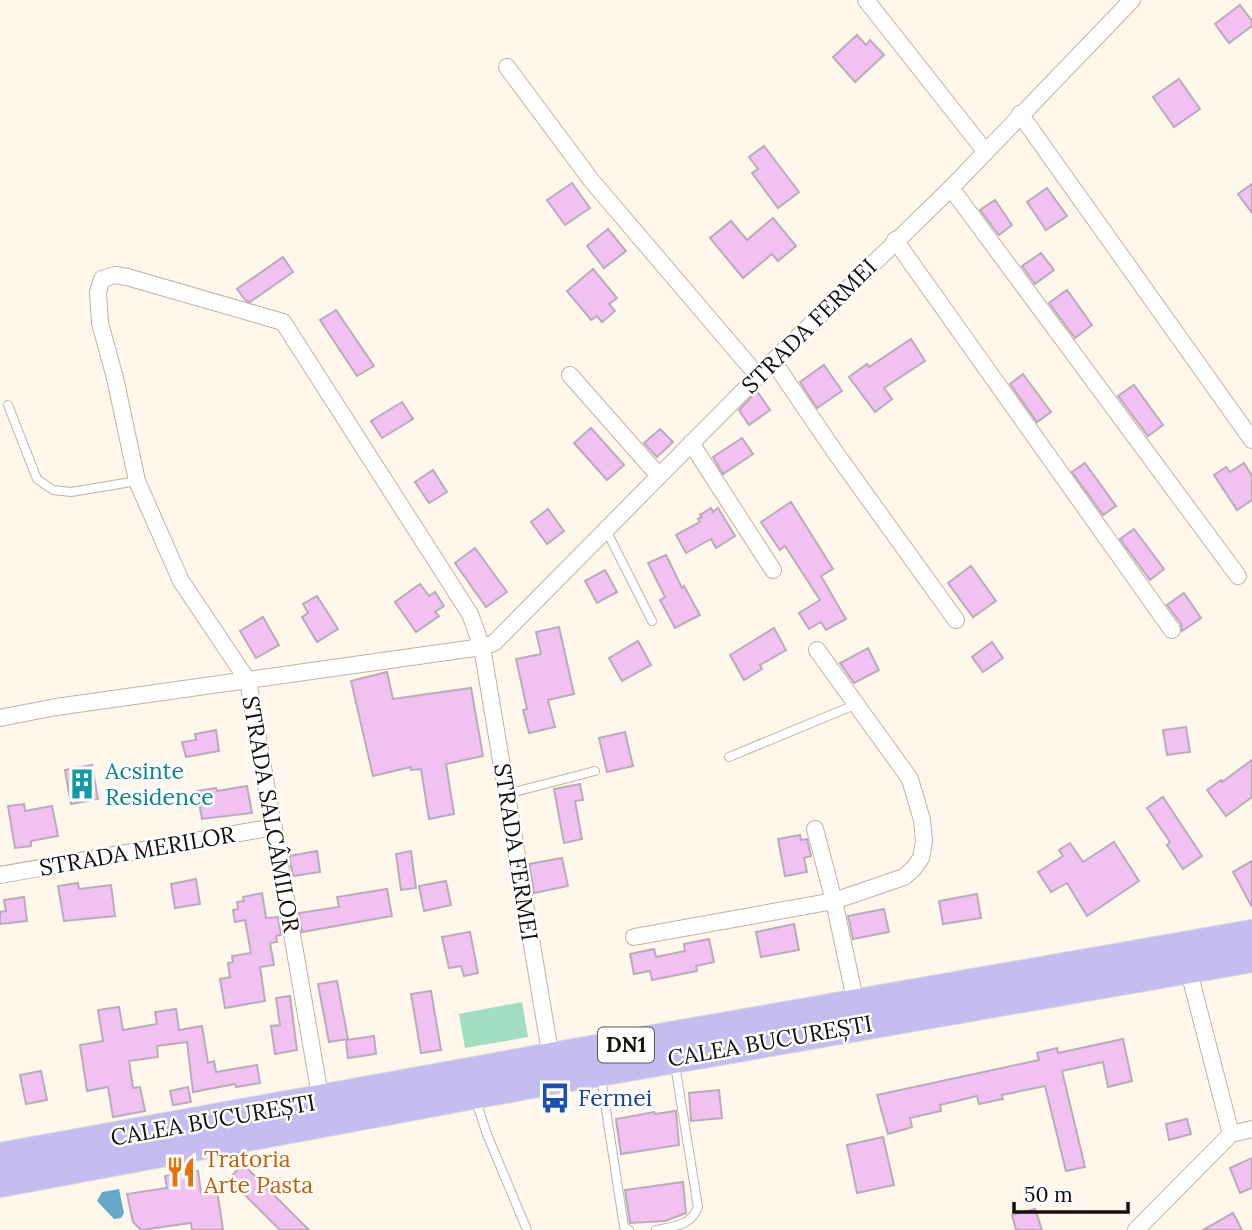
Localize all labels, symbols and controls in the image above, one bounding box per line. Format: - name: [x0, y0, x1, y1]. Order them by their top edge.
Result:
- street label: STRADA FERMEI: [735, 252, 882, 399]
- street label: STRADA SALCÂMILOR: [236, 693, 307, 935]
- place label: Acsinte Residence: [104, 756, 214, 811]
- street label: STRADA FERMEI: [488, 761, 545, 943]
- building icon: Acsinte Residence: [65, 767, 99, 801]
- street label: STRADA MERILOR: [37, 819, 237, 882]
- street label: CALEA BUCUREȘTI: [665, 1008, 874, 1073]
- road number: DN1: [598, 1028, 654, 1062]
- bus stop icon: Fermei: [538, 1081, 572, 1115]
- place label: Fermei: [578, 1083, 652, 1112]
- street label: CALEA BUCUREȘTI: [108, 1087, 317, 1152]
- place label: Tratoria Arte Pasta: [203, 1144, 313, 1199]
- restaurant icon: Tratoria Arte Pasta: [164, 1155, 198, 1189]
- scale bar: [1014, 1170, 1128, 1214]
- text: 50 m: [1024, 1181, 1073, 1208]

